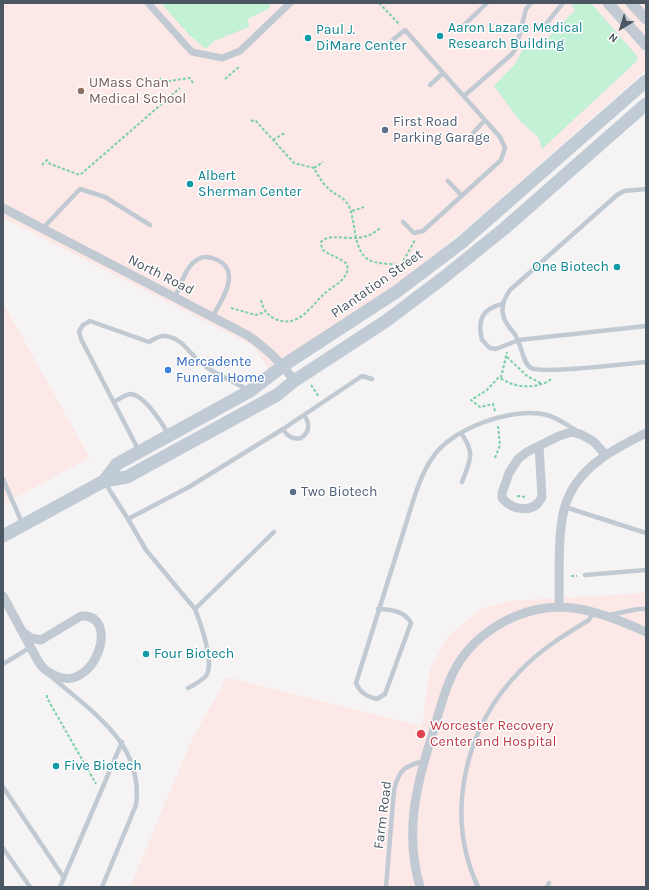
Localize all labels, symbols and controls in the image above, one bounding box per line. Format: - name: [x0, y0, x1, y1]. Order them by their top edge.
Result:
- north arrow: [601, 8, 641, 48]
- place label: Aaron Lazare Medical Research Building: [448, 20, 583, 52]
- place label: Paul J. DiMare Center: [316, 22, 406, 54]
- text: N: [606, 30, 620, 45]
- marker: Aaron Lazare Medical Research Building: [435, 31, 445, 41]
- marker: Paul J. DiMare Center: [303, 33, 313, 43]
- place label: UMass Chan Medical School: [89, 75, 186, 108]
- marker: UMass Chan Medical School: [76, 86, 86, 96]
- place label: First Road Parking Garage: [393, 114, 490, 146]
- marker: First Road Parking Garage: [380, 125, 390, 135]
- place label: Albert Sherman Center: [198, 168, 301, 200]
- marker: Albert Sherman Center: [185, 179, 195, 189]
- street label: Plantation Street: [328, 246, 426, 322]
- street label: North Road: [125, 251, 197, 299]
- place label: One Biotech: [532, 259, 609, 275]
- marker: One Biotech: [612, 262, 622, 272]
- place label: Mercadente Funeral Home: [176, 354, 264, 386]
- marker: Mercadente Funeral Home: [163, 365, 173, 375]
- place label: Two Biotech: [301, 484, 377, 500]
- marker: Two Biotech: [288, 487, 298, 497]
- place label: Four Biotech: [154, 646, 234, 662]
- marker: Four Biotech: [141, 649, 151, 659]
- place label: Worcester Recovery Center and Hospital: [430, 718, 556, 750]
- marker: Worcester Recovery Center and Hospital: [415, 728, 427, 740]
- place label: Five Biotech: [64, 758, 142, 774]
- marker: Five Biotech: [51, 761, 61, 771]
- street label: Farm Road: [370, 780, 396, 850]

